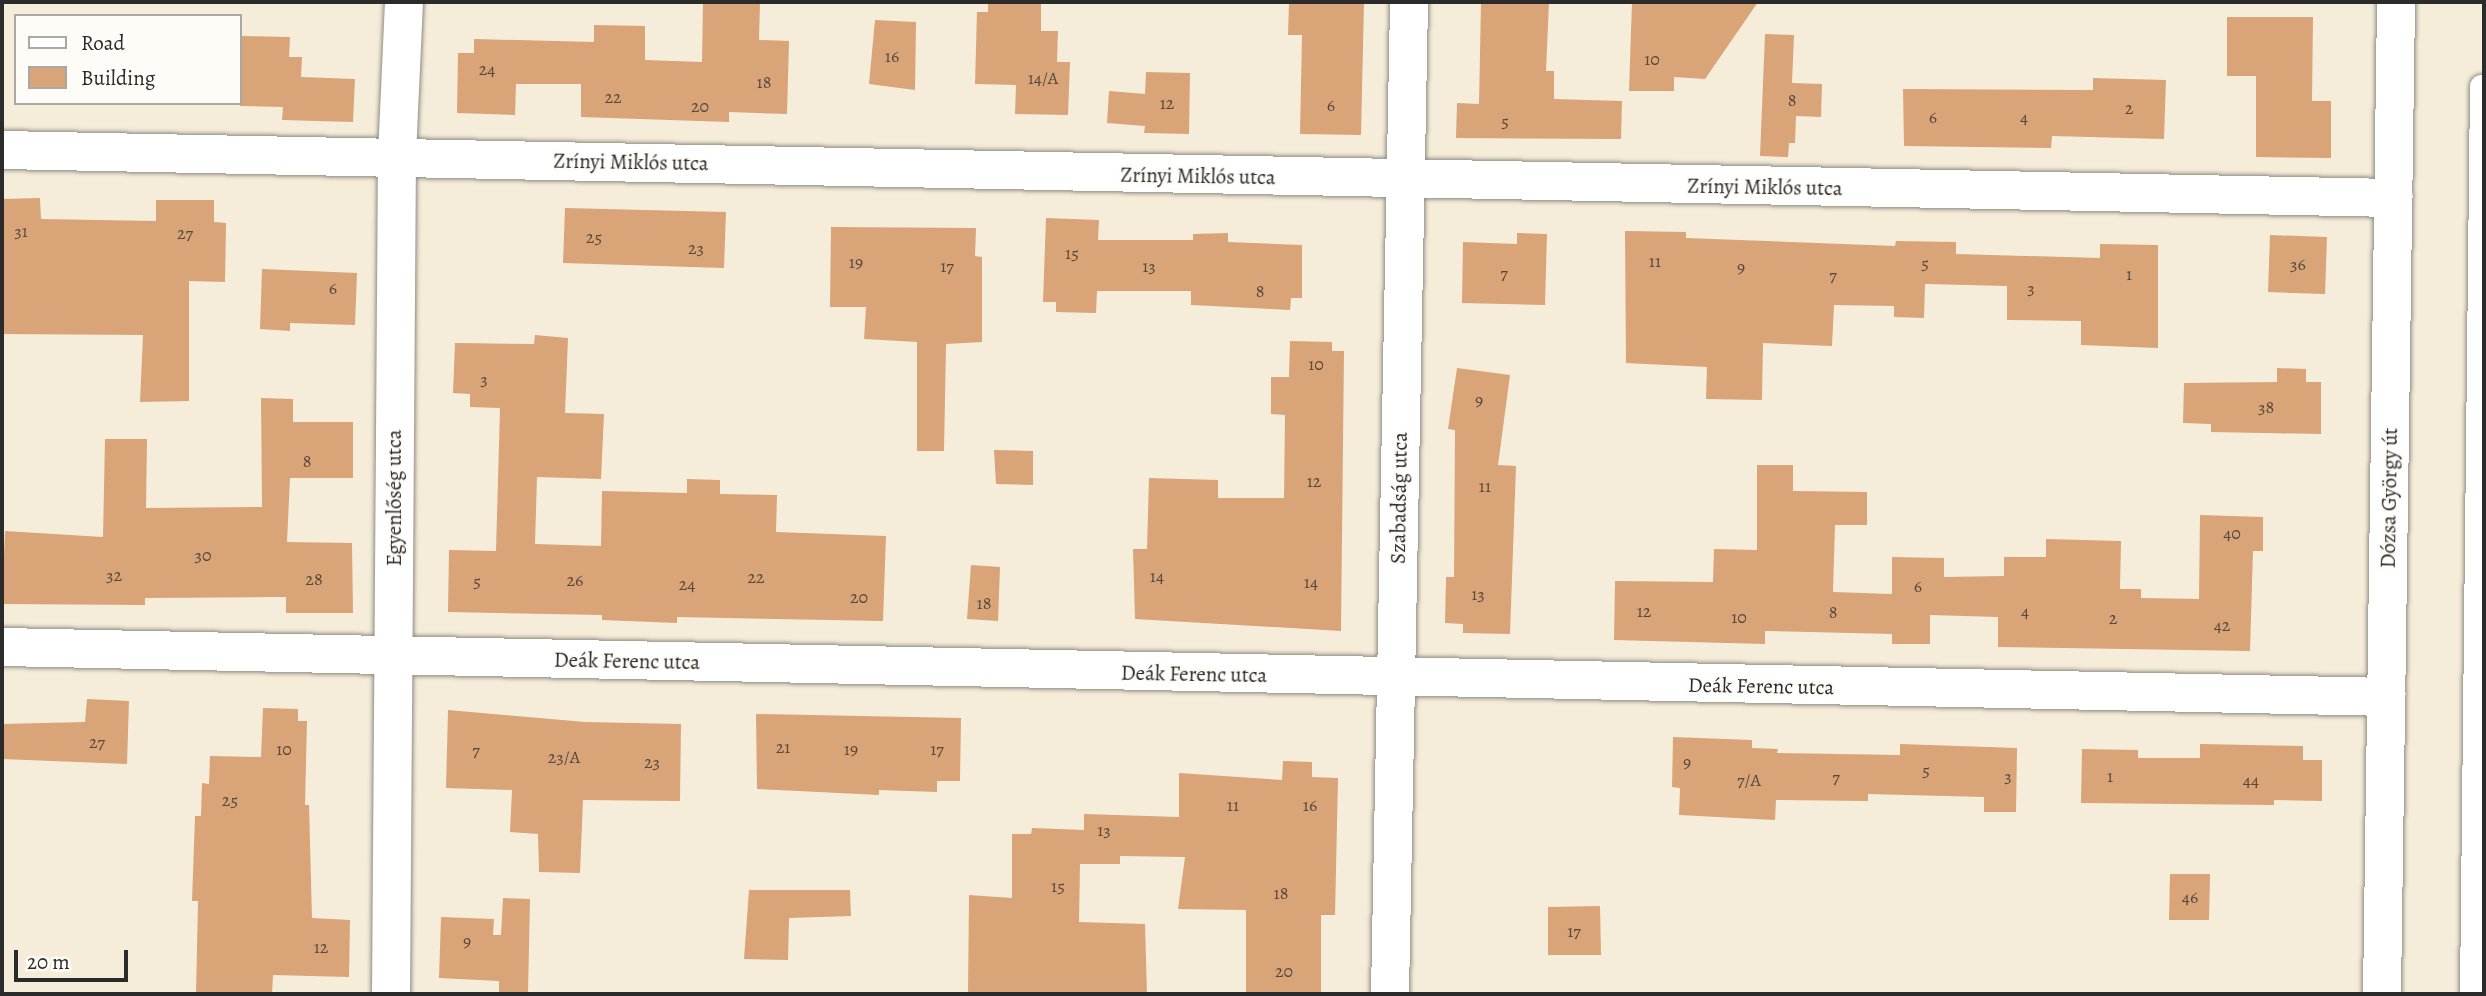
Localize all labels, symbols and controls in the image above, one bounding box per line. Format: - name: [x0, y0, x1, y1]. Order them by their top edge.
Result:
- legend: [14, 14, 242, 105]
- text: Road: [81, 29, 125, 57]
- house number: 16: [885, 45, 899, 67]
- house number: 10: [1644, 48, 1660, 70]
- house number: 24: [479, 58, 495, 80]
- text: Building: [81, 64, 155, 92]
- house number: 14/A: [1028, 67, 1058, 89]
- house number: 18: [757, 71, 771, 93]
- house number: 22: [604, 86, 622, 108]
- house number: 8: [1788, 89, 1796, 111]
- house number: 12: [1160, 92, 1174, 114]
- house number: 6: [1327, 94, 1335, 116]
- house number: 20: [691, 95, 709, 117]
- house number: 2: [2125, 97, 2133, 119]
- house number: 6: [1929, 106, 1937, 128]
- house number: 4: [2020, 106, 2028, 128]
- house number: 5: [1501, 110, 1509, 132]
- street label: Zrínyi Miklós utca: [553, 148, 709, 176]
- street label: Zrínyi Miklós utca: [1120, 162, 1276, 190]
- street label: Zrínyi Miklós utca: [1687, 173, 1843, 201]
- house number: 31: [14, 220, 28, 242]
- house number: 27: [177, 222, 193, 244]
- house number: 25: [586, 226, 602, 248]
- house number: 23: [688, 237, 704, 259]
- house number: 15: [1065, 242, 1079, 264]
- house number: 11: [1649, 250, 1661, 272]
- house number: 19: [849, 251, 863, 273]
- house number: 5: [1921, 252, 1929, 274]
- house number: 36: [2290, 253, 2306, 275]
- house number: 17: [940, 255, 954, 277]
- house number: 13: [1142, 255, 1156, 277]
- house number: 9: [1737, 256, 1745, 278]
- house number: 7: [1500, 262, 1508, 284]
- house number: 1: [2126, 263, 2132, 285]
- house number: 7: [1829, 264, 1837, 286]
- house number: 6: [329, 277, 337, 299]
- house number: 3: [2027, 277, 2035, 299]
- house number: 8: [1256, 280, 1264, 302]
- house number: 10: [1308, 353, 1324, 375]
- house number: 3: [480, 368, 488, 390]
- house number: 9: [1475, 389, 1483, 411]
- house number: 38: [2258, 396, 2274, 418]
- street label: Dózsa György út: [2375, 427, 2403, 569]
- street label: Egyenlőség utca: [381, 430, 407, 566]
- street label: Szabadság utca: [1385, 432, 1413, 564]
- house number: 8: [303, 450, 311, 472]
- house number: 12: [1307, 470, 1321, 492]
- house number: 11: [1479, 475, 1491, 497]
- house number: 40: [2223, 522, 2241, 544]
- house number: 30: [194, 544, 212, 566]
- house number: 32: [106, 564, 122, 586]
- house number: 14: [1150, 565, 1164, 587]
- house number: 22: [747, 566, 765, 588]
- house number: 28: [305, 568, 323, 590]
- house number: 26: [567, 569, 583, 591]
- house number: 5: [473, 570, 481, 592]
- house number: 14: [1304, 571, 1318, 593]
- house number: 24: [679, 573, 695, 595]
- house number: 6: [1914, 575, 1922, 597]
- house number: 13: [1471, 583, 1485, 605]
- house number: 20: [850, 586, 868, 608]
- house number: 18: [977, 592, 991, 614]
- house number: 12: [1637, 600, 1651, 622]
- house number: 4: [2021, 600, 2029, 622]
- house number: 8: [1829, 601, 1837, 623]
- house number: 10: [1731, 606, 1747, 628]
- house number: 2: [2109, 607, 2117, 629]
- house number: 42: [2214, 614, 2230, 636]
- street label: Deák Ferenc utca: [554, 647, 700, 675]
- street label: Deák Ferenc utca: [1121, 660, 1267, 688]
- street label: Deák Ferenc utca: [1688, 672, 1834, 700]
- house number: 27: [89, 731, 105, 753]
- house number: 21: [776, 736, 790, 758]
- house number: 10: [276, 738, 292, 760]
- house number: 19: [844, 738, 858, 760]
- house number: 17: [930, 738, 944, 760]
- house number: 7: [472, 739, 480, 761]
- house number: 23/A: [548, 746, 580, 768]
- house number: 23: [644, 751, 660, 773]
- house number: 9: [1683, 751, 1691, 773]
- house number: 5: [1922, 759, 1930, 781]
- house number: 3: [2004, 765, 2012, 787]
- house number: 1: [2107, 765, 2113, 787]
- house number: 7: [1832, 766, 1840, 788]
- house number: 7/A: [1737, 769, 1761, 791]
- house number: 44: [2243, 769, 2259, 791]
- house number: 25: [222, 789, 238, 811]
- house number: 11: [1227, 794, 1239, 816]
- house number: 16: [1303, 794, 1317, 816]
- house number: 13: [1097, 819, 1111, 841]
- house number: 15: [1051, 875, 1065, 897]
- house number: 18: [1274, 882, 1288, 904]
- house number: 46: [2182, 886, 2198, 908]
- house number: 17: [1567, 920, 1581, 942]
- house number: 9: [463, 930, 471, 952]
- scale bar: [18, 936, 131, 980]
- house number: 12: [314, 936, 328, 958]
- text: 20 m: [27, 948, 70, 976]
- house number: 20: [1275, 960, 1293, 982]

